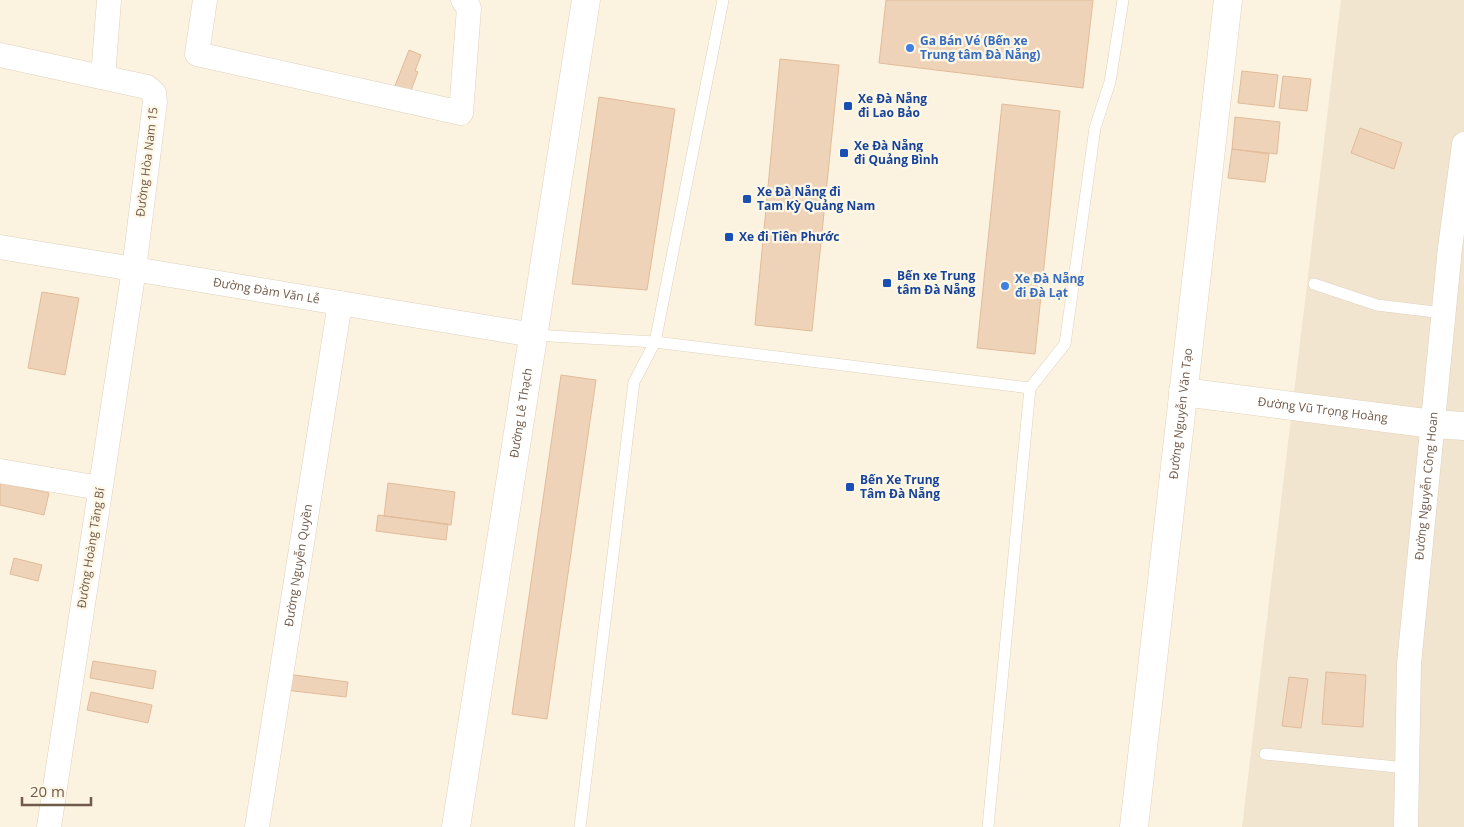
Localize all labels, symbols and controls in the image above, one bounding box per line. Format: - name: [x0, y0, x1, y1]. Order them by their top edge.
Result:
- place label: Ga Bán Vé (Bến xe Trung tâm Đà Nẵng): [920, 32, 1040, 63]
- marker: Ga Bán Vé (Bến xe Trung tâm Đà Nẵng): [904, 42, 916, 54]
- place label: Xe Đà Nẵng đi Lao Bảo: [858, 90, 927, 121]
- marker: Xe Đà Nẵng đi Lao Bảo: [842, 100, 854, 112]
- street label: Đường Hòa Nam 15: [131, 106, 162, 218]
- place label: Xe Đà Nẵng đi Quảng Bình: [854, 137, 939, 168]
- marker: Xe Đà Nẵng đi Quảng Bình: [838, 147, 850, 159]
- place label: Xe Đà Nẵng đi Tam Kỳ Quảng Nam: [757, 183, 875, 214]
- marker: Xe Đà Nẵng đi Tam Kỳ Quảng Nam: [741, 193, 753, 205]
- place label: Xe đi Tiên Phước: [739, 228, 839, 245]
- marker: Xe đi Tiên Phước: [723, 231, 735, 243]
- place label: Bến xe Trung tâm Đà Nẵng: [897, 267, 975, 298]
- place label: Xe Đà Nẵng đi Đà Lạt: [1015, 270, 1084, 301]
- street label: Đường Đàm Văn Lễ: [212, 273, 321, 308]
- marker: Bến xe Trung tâm Đà Nẵng: [881, 277, 893, 289]
- marker: Xe Đà Nẵng đi Đà Lạt: [999, 280, 1011, 292]
- street label: Đường Nguyễn Văn Tạo: [1165, 347, 1196, 480]
- street label: Đường Lê Thạch: [505, 367, 536, 459]
- street label: Đường Vũ Trọng Hoàng: [1257, 393, 1389, 426]
- street label: Đường Nguyễn Công Hoan: [1410, 411, 1442, 561]
- place label: Bến Xe Trung Tâm Đà Nẵng: [860, 471, 940, 502]
- marker: Bến Xe Trung Tâm Đà Nẵng: [844, 481, 856, 493]
- street label: Đường Hoàng Tăng Bí: [73, 486, 109, 609]
- street label: Đường Nguyễn Quyền: [280, 503, 316, 628]
- scale bar: [22, 774, 91, 806]
- text: 20 m: [30, 781, 65, 801]

